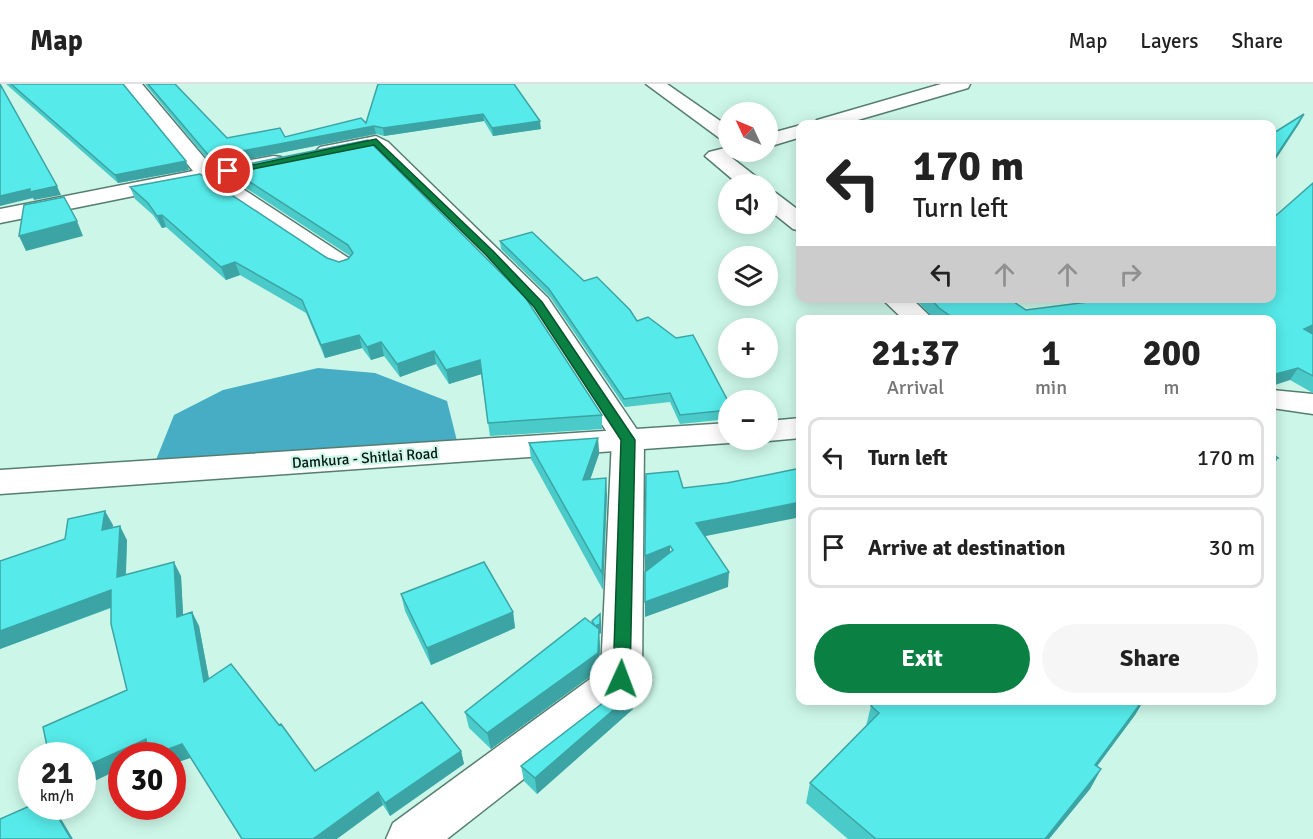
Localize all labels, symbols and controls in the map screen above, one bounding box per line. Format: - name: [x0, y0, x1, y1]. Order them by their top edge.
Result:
- text: Map: [30, 24, 83, 58]
- text: Map: [1069, 28, 1107, 54]
- text: Layers: [1140, 28, 1198, 54]
- text: Share: [1231, 28, 1283, 54]
- north arrow: [718, 102, 778, 162]
- map controls: [718, 102, 778, 450]
- text: 170 m: [913, 141, 1024, 192]
- icon: left: [814, 144, 892, 222]
- pin: [202, 145, 253, 196]
- icon: arrive: [211, 154, 244, 187]
- button: sound: [718, 174, 778, 234]
- text: Turn left: [913, 192, 1008, 225]
- button: layers: [718, 246, 778, 306]
- icon: left: [925, 258, 958, 291]
- icon: ahead: [988, 258, 1021, 291]
- icon: ahead: [1051, 258, 1084, 291]
- icon: right: [1114, 258, 1147, 291]
- button: +: [718, 318, 778, 378]
- text: 21:37: [871, 331, 960, 376]
- text: 1: [1041, 331, 1061, 376]
- text: 200: [1142, 331, 1201, 376]
- text: Arrival: [887, 375, 944, 400]
- text: min: [1035, 375, 1067, 400]
- text: m: [1164, 375, 1180, 400]
- button: −: [718, 390, 778, 450]
- icon: left: [817, 441, 850, 474]
- street label: Damkura - Shitlai Road: [291, 444, 439, 472]
- text: Turn left: [868, 444, 948, 471]
- text: 170 m: [1197, 444, 1255, 471]
- icon: arrive: [817, 531, 850, 564]
- text: Arrive at destination: [868, 534, 1065, 561]
- text: 30 m: [1209, 534, 1255, 561]
- button: Exit: [814, 624, 1030, 693]
- button: Share: [1042, 624, 1258, 693]
- position arrow: [589, 647, 653, 711]
- speed limit sign: 30: [108, 742, 186, 820]
- text: 21: [41, 755, 73, 792]
- text: km/h: [40, 787, 74, 805]

